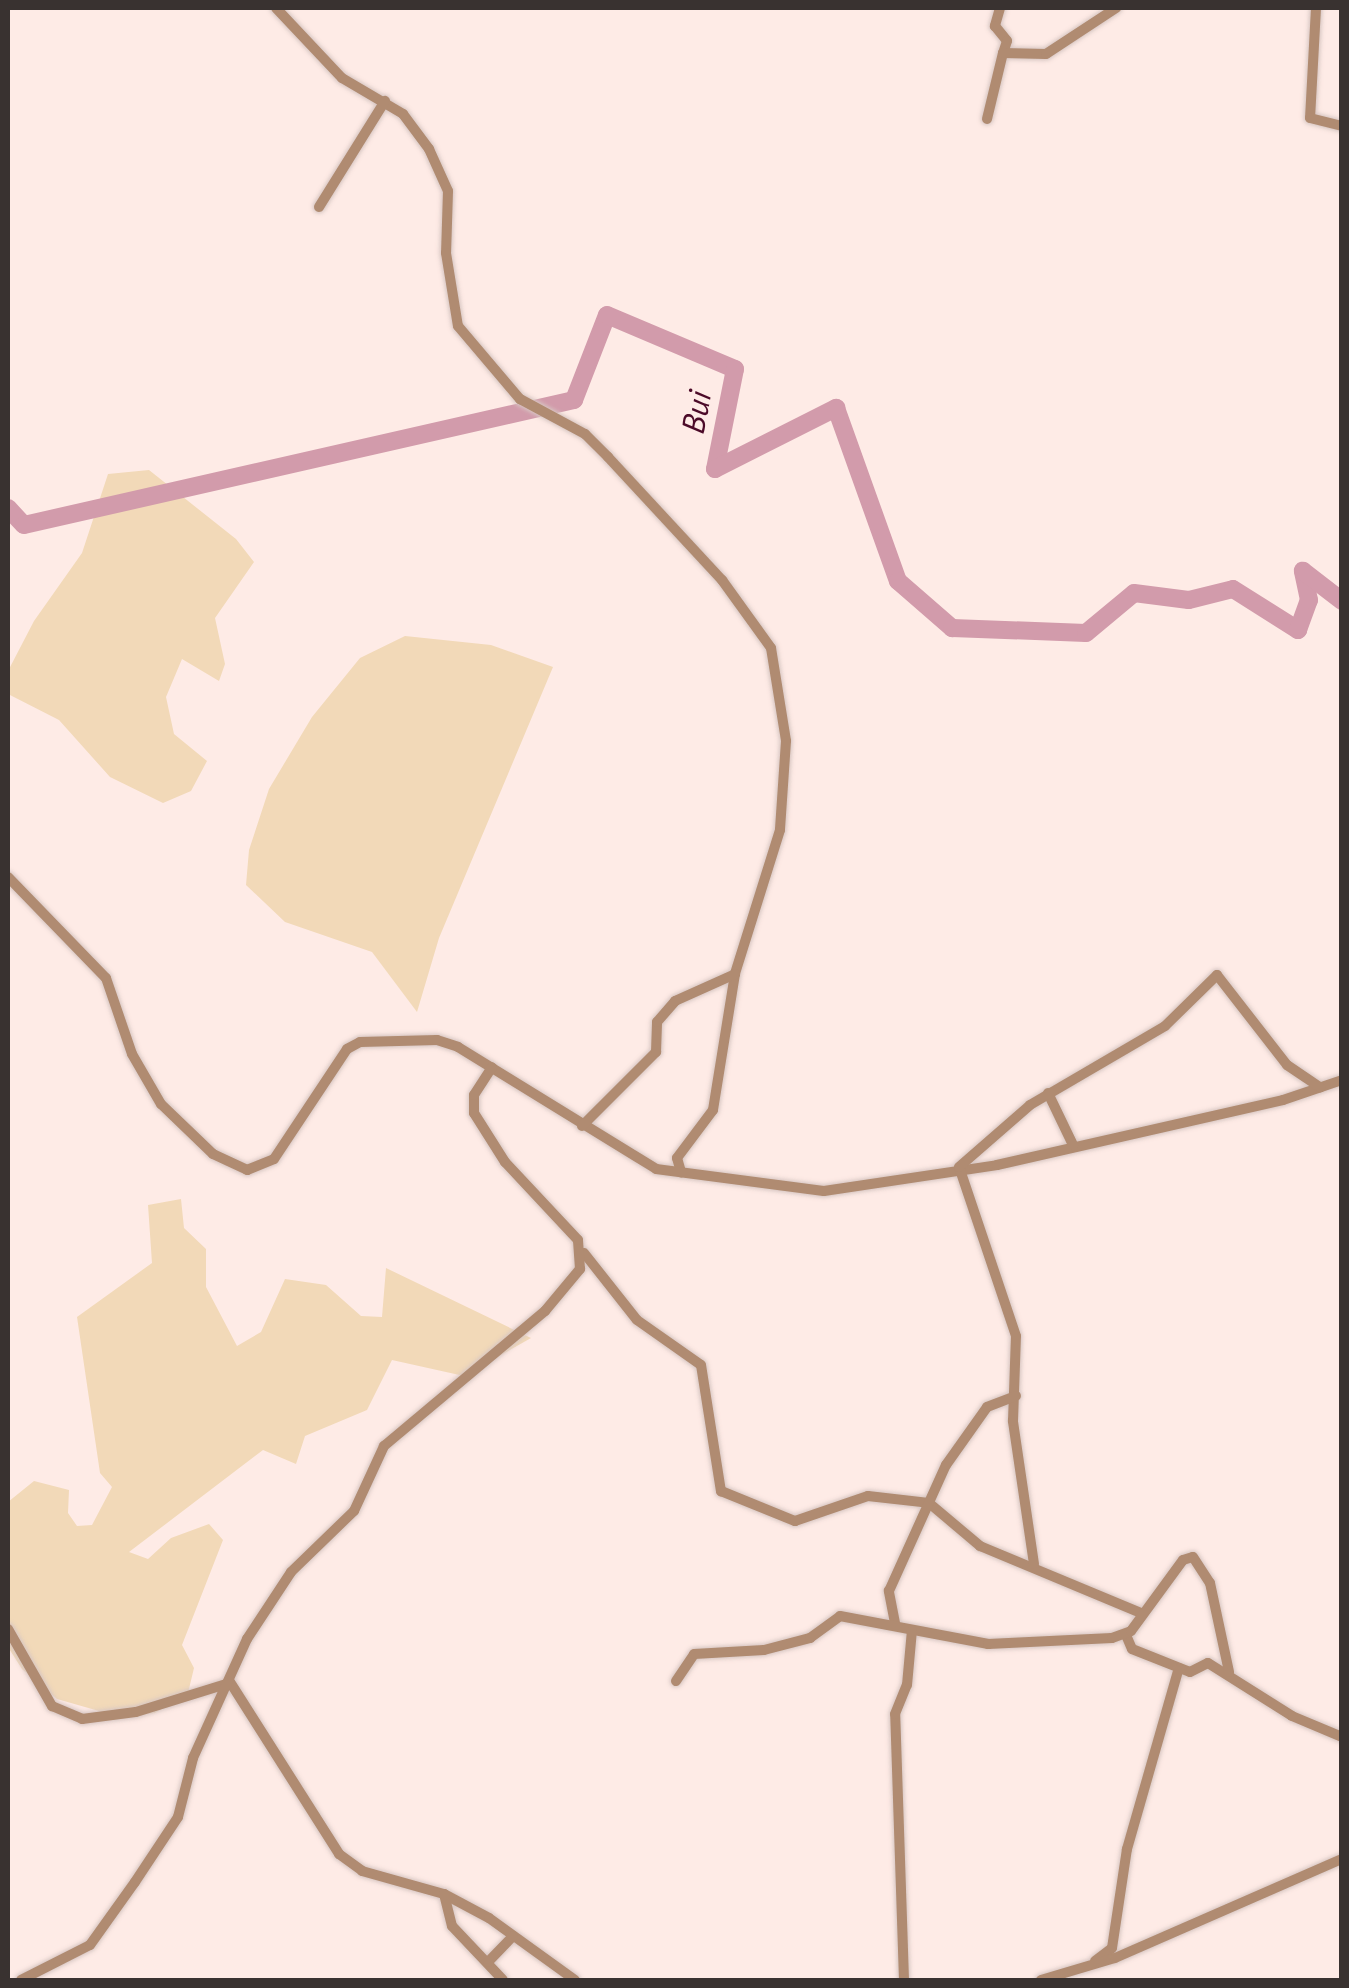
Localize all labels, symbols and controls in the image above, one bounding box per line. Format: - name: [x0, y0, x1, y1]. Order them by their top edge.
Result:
- water label: Bui: [673, 388, 719, 436]

